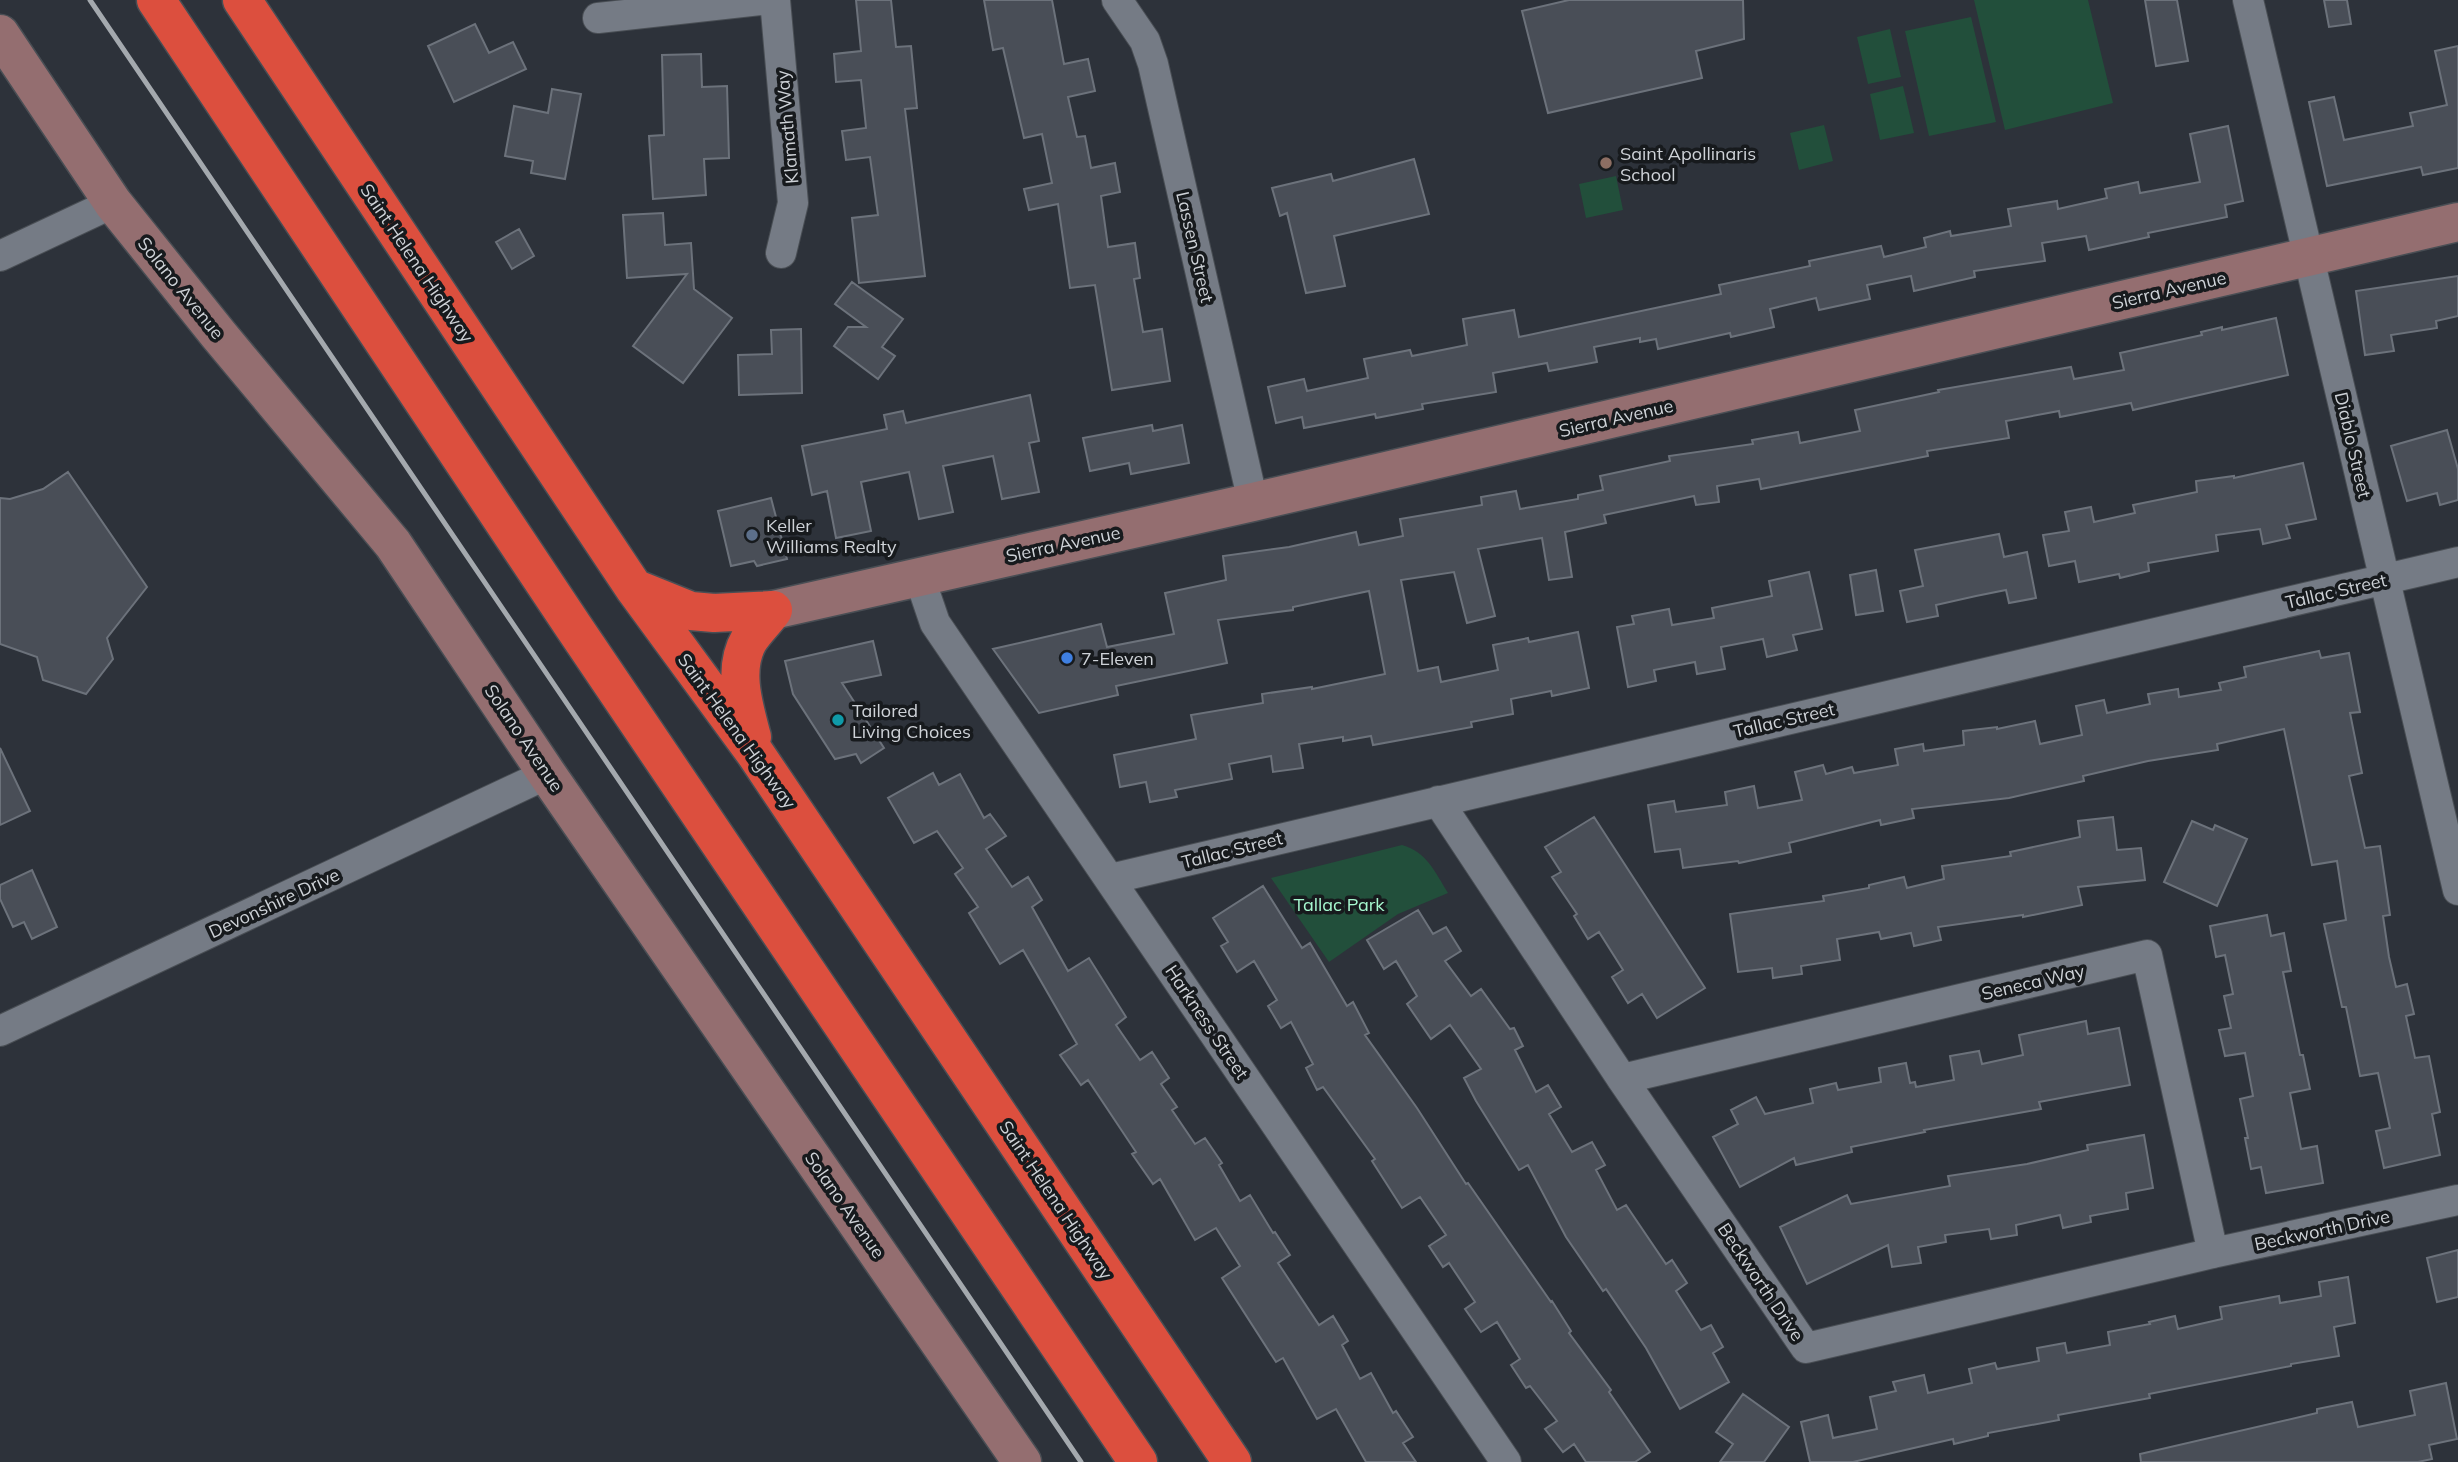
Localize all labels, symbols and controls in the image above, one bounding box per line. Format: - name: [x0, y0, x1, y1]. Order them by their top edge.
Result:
- street label: Klamath Way: [771, 69, 803, 185]
- place label: Saint Apollinaris School: [1620, 142, 1756, 186]
- marker: Saint Apollinaris School: [1598, 155, 1614, 171]
- street label: Saint Helena Highway: [355, 179, 479, 347]
- street label: Lassen Street: [1171, 189, 1219, 305]
- street label: Solano Avenue: [133, 232, 229, 344]
- street label: Sierra Avenue: [2110, 266, 2228, 314]
- street label: Diablo Street: [2330, 390, 2376, 500]
- street label: Sierra Avenue: [1557, 394, 1675, 442]
- place label: Keller Williams Realty: [766, 514, 897, 558]
- street label: Sierra Avenue: [1004, 521, 1122, 567]
- marker: Keller Williams Realty: [744, 527, 760, 543]
- street label: Tallac Street: [2283, 568, 2389, 614]
- place label: 7-Eleven: [1081, 647, 1154, 670]
- street label: Saint Helena Highway: [673, 649, 801, 814]
- marker: 7-Eleven: [1059, 650, 1075, 666]
- street label: Solano Avenue: [480, 680, 568, 796]
- street label: Tallac Street: [1731, 697, 1837, 743]
- place label: Tailored Living Choices: [852, 699, 971, 743]
- marker: Tailored Living Choices: [830, 712, 846, 728]
- street label: Tallac Street: [1179, 826, 1285, 874]
- street label: Devonshire Drive: [205, 863, 343, 943]
- park label: Tallac Park: [1293, 893, 1385, 916]
- street label: Seneca Way: [1979, 959, 2087, 1005]
- street label: Harkness Street: [1160, 960, 1254, 1084]
- street label: Saint Helena Highway: [994, 1116, 1118, 1284]
- street label: Solano Avenue: [800, 1147, 890, 1263]
- street label: Beckworth Drive: [2252, 1204, 2392, 1256]
- street label: Beckworth Drive: [1713, 1218, 1809, 1346]

